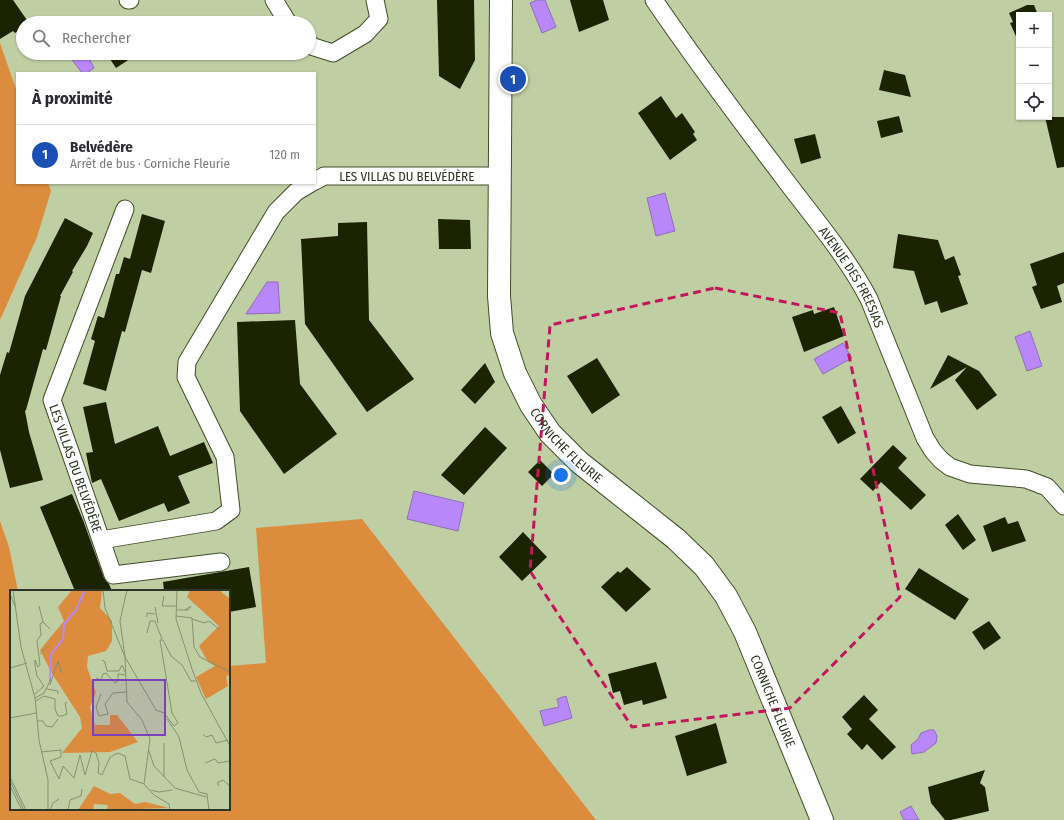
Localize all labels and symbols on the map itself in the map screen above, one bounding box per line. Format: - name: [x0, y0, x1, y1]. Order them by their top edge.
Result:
- pin: 1: [500, 64, 526, 94]
- street label: LES VILLAS DU BELVÉDÈRE: [339, 169, 474, 184]
- street label: AVENUE DES FREESIAS: [816, 224, 887, 330]
- street label: LES VILLAS DU BELVÉDÈRE: [47, 402, 105, 535]
- street label: CORNICHE FLEURIE: [527, 405, 606, 486]
- your location: [551, 465, 571, 485]
- inset map: [10, 590, 230, 810]
- street label: CORNICHE FLEURIE: [748, 653, 799, 749]

